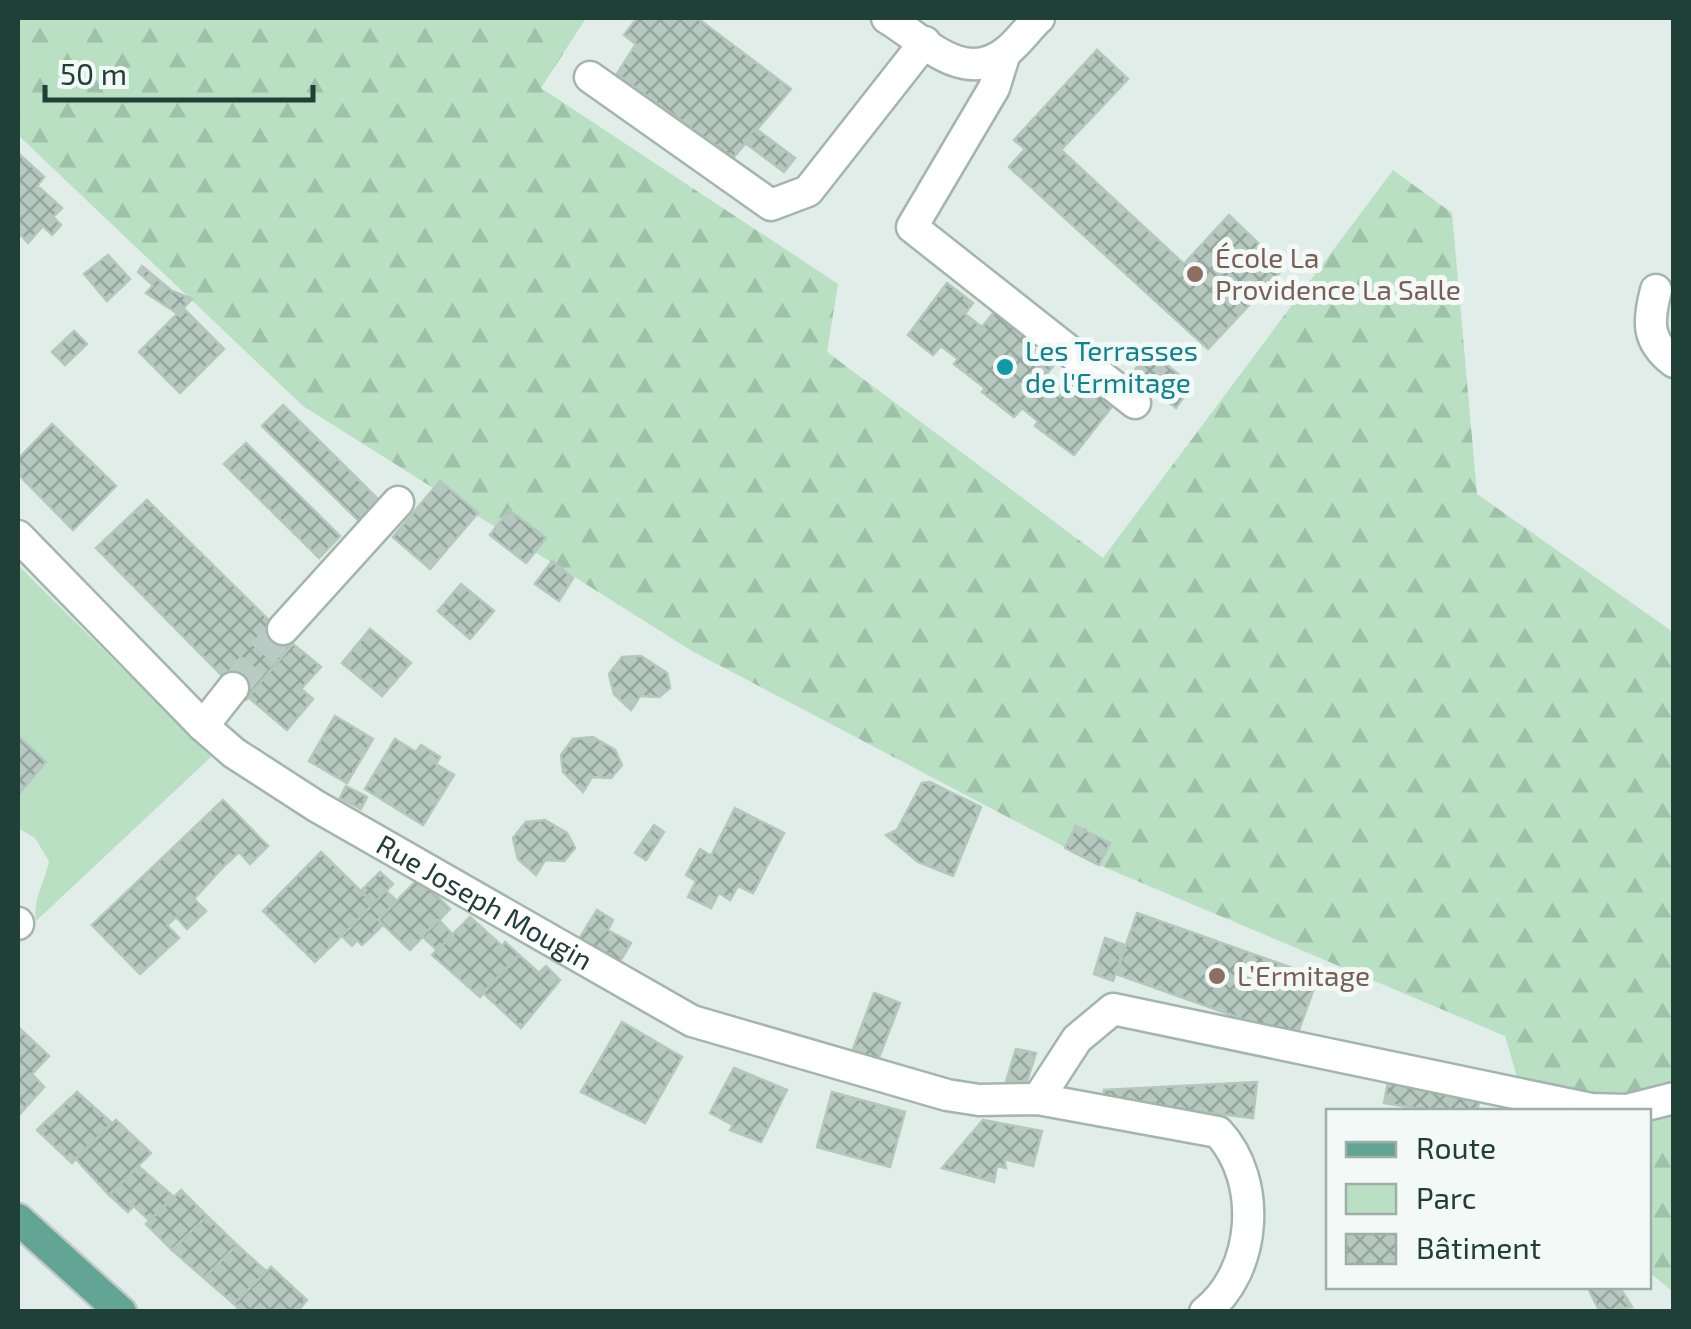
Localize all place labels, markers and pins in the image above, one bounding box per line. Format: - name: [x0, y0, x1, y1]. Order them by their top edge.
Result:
- place label: École La Providence La Salle: [1215, 240, 1461, 306]
- marker: École La Providence La Salle: [1184, 263, 1206, 285]
- place label: Les Terrasses de l'Ermitage: [1025, 333, 1198, 399]
- marker: Les Terrasses de l'Ermitage: [994, 356, 1016, 378]
- place label: L’Ermitage: [1237, 958, 1370, 992]
- marker: L’Ermitage: [1206, 965, 1228, 987]

